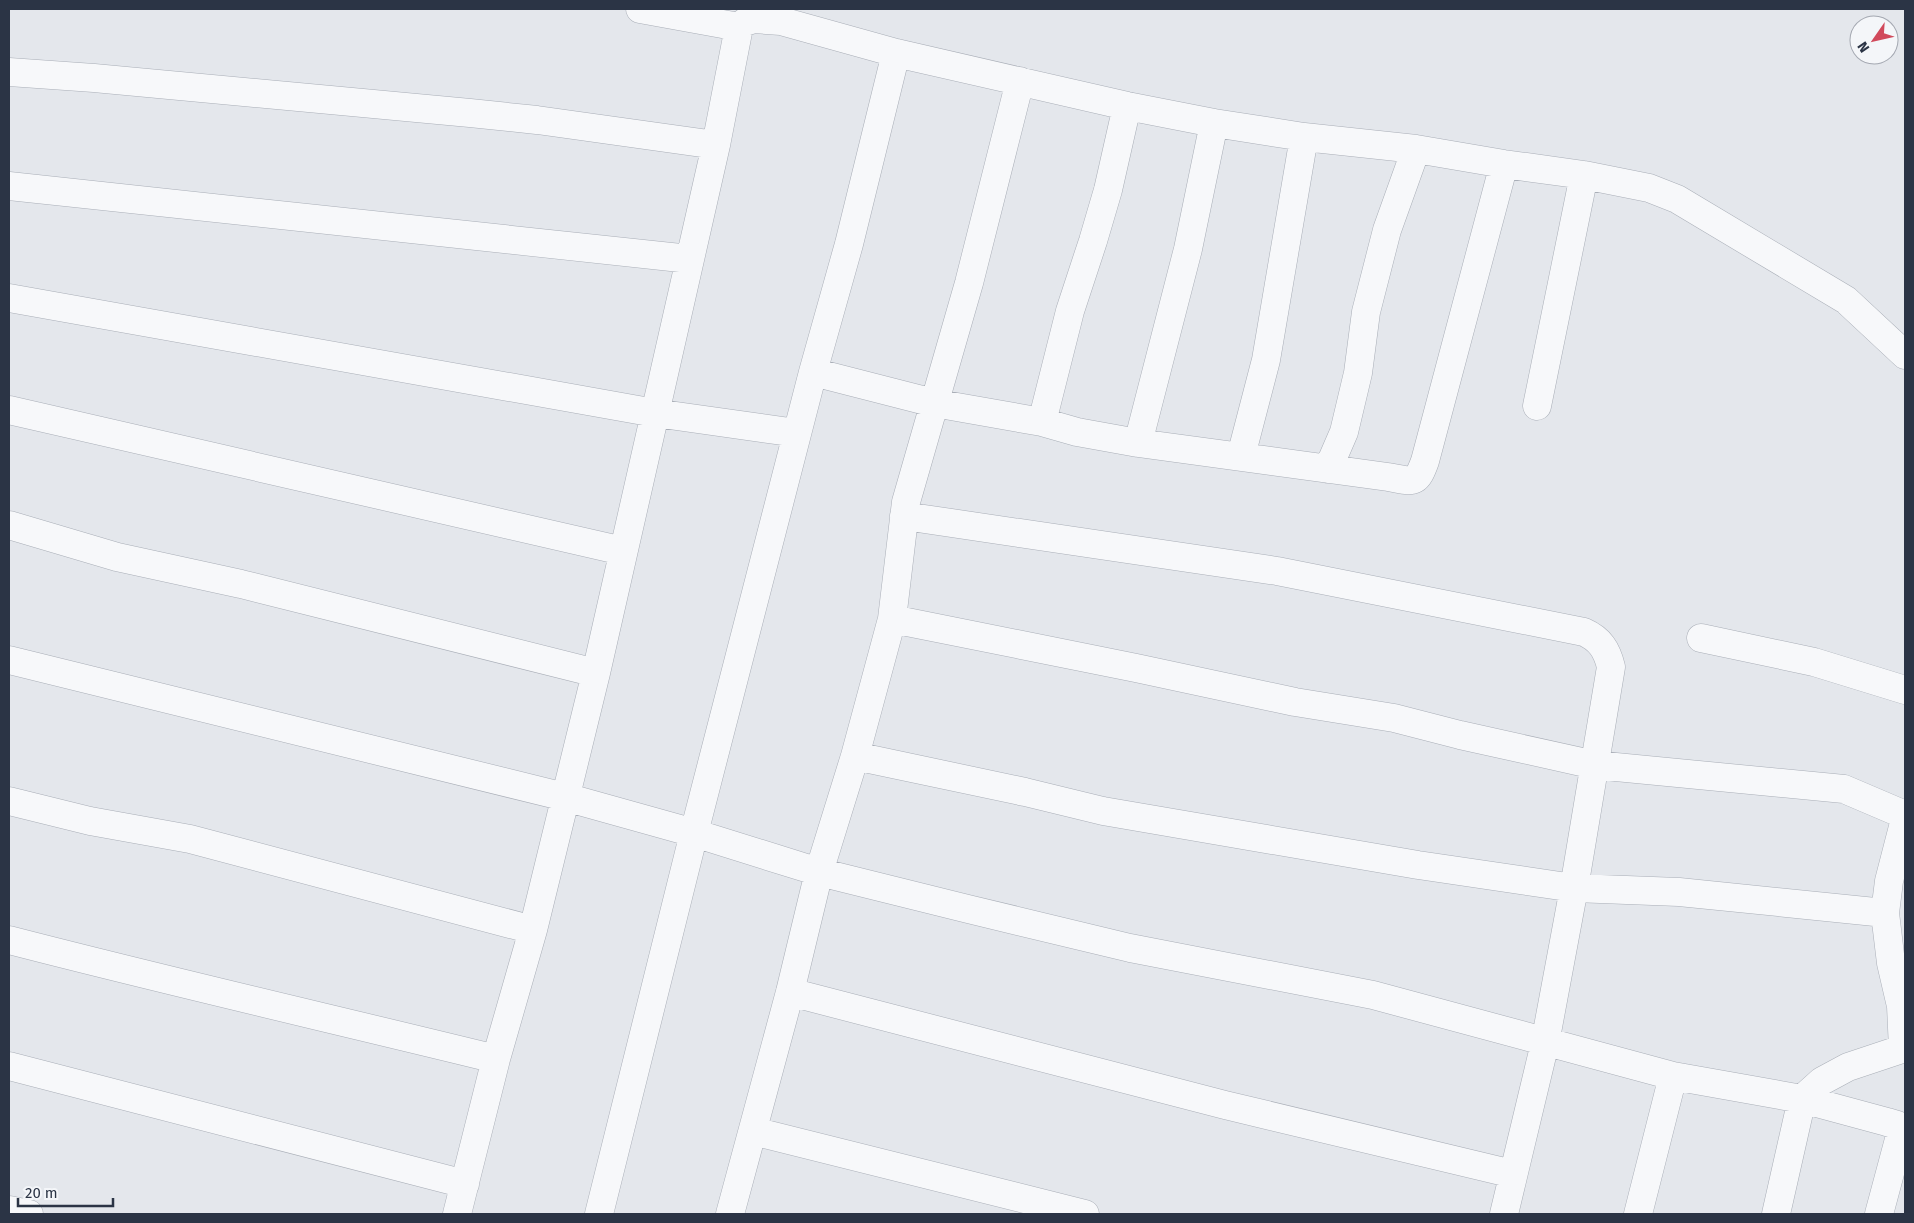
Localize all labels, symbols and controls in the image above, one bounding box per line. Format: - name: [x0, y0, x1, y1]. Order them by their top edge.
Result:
- north arrow: [1849, 15, 1899, 65]
- text: N: [1854, 38, 1873, 56]
- scale bar: [18, 1176, 112, 1208]
- text: 20 m: [25, 1184, 58, 1202]

